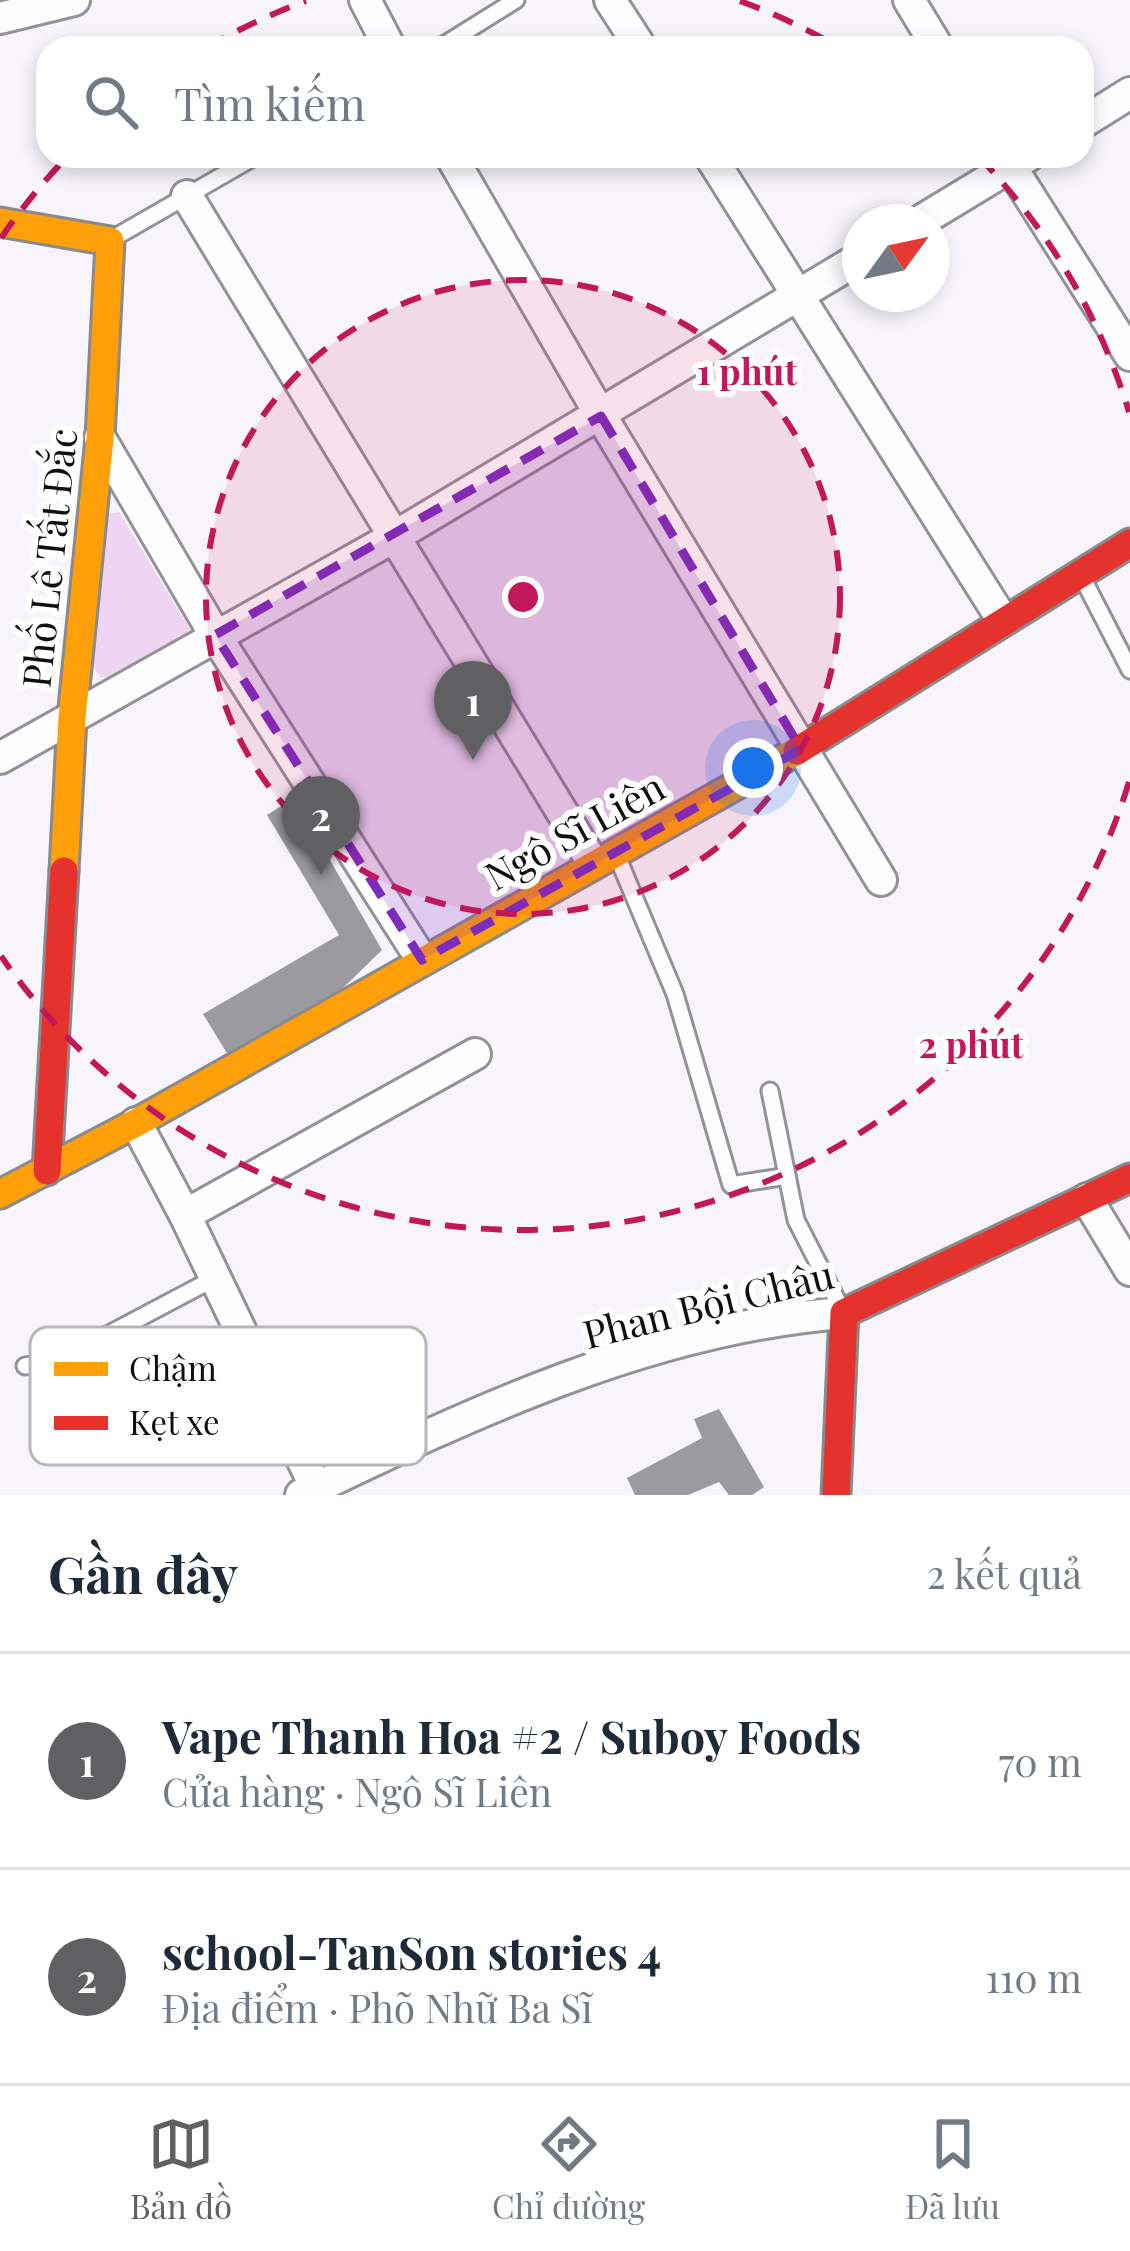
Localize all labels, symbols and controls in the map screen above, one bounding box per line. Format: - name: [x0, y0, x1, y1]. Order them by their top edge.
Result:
- search box: [36, 36, 1094, 168]
- icon: search: [78, 69, 144, 135]
- text: Tìm kiếm: [174, 72, 366, 132]
- north arrow: [842, 204, 950, 312]
- text: 1 phút: [697, 346, 797, 394]
- street label: Phố Lê Tất Đắc: [8, 426, 87, 690]
- centre of rings: [502, 576, 544, 618]
- pin: 1: [434, 661, 512, 760]
- your location: [723, 738, 783, 798]
- street label: Ngô Sĩ Liên: [475, 759, 673, 901]
- pin: 2: [282, 776, 360, 875]
- text: 2 phút: [919, 1019, 1024, 1067]
- street label: Phan Bội Châu: [577, 1247, 839, 1359]
- legend: [30, 1327, 426, 1465]
- text: Chậm: [129, 1345, 217, 1389]
- text: Kẹt xe: [129, 1399, 220, 1443]
- text: Gần đây: [48, 1539, 238, 1607]
- text: 2 kết quả: [927, 1547, 1082, 1599]
- text: Vape Thanh Hoa #2 / Suboy Foods: [162, 1705, 861, 1765]
- text: 1: [80, 1735, 94, 1787]
- text: 70 m: [998, 1735, 1082, 1787]
- text: Cửa hàng · Ngô Sĩ Liên: [162, 1765, 552, 1817]
- text: school-TanSon stories 4: [162, 1921, 661, 1981]
- text: 2: [77, 1951, 97, 2003]
- text: 110 m: [985, 1951, 1082, 2003]
- text: Địa điểm · Phõ Nhữ Ba Sĩ: [162, 1981, 593, 2033]
- tab: Bản đồ: [130, 2111, 232, 2227]
- tab: Chỉ đường: [492, 2111, 645, 2227]
- tab: Đã lưu: [905, 2111, 1000, 2227]

